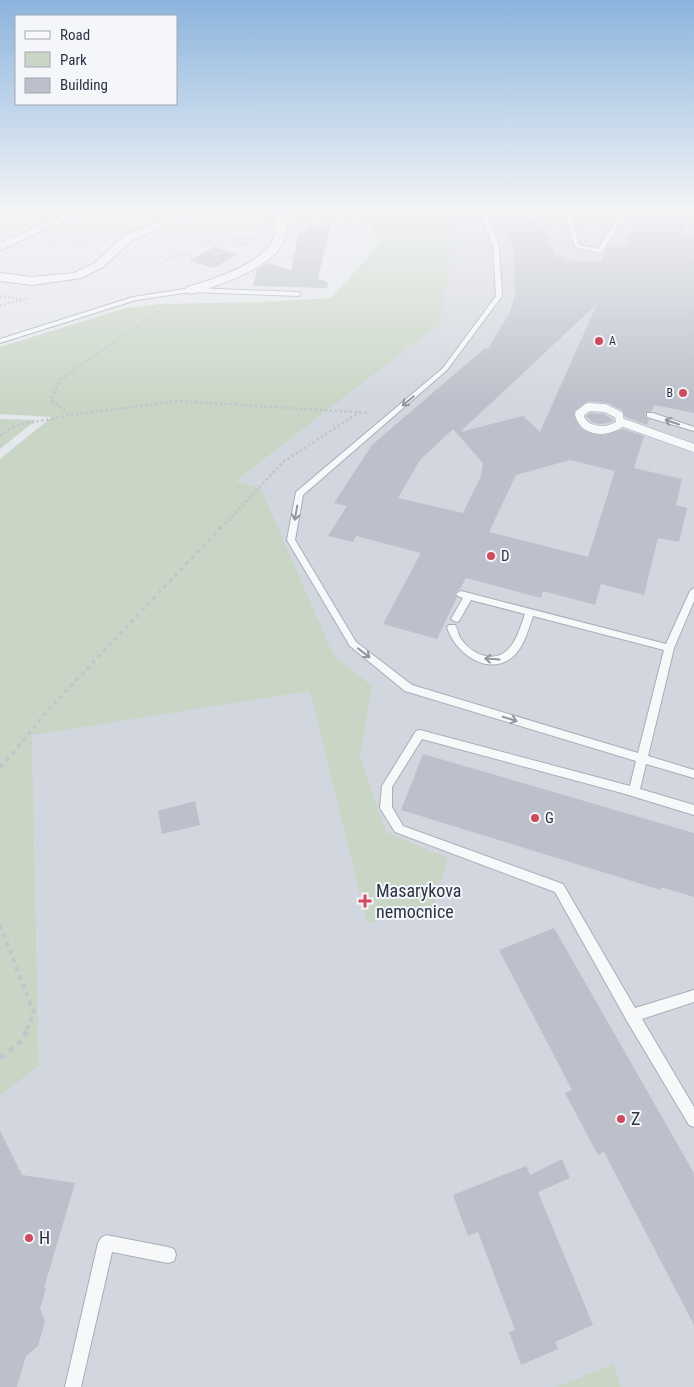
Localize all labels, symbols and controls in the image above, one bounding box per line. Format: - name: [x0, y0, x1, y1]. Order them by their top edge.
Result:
- legend: [15, 15, 178, 105]
- text: Road: [60, 26, 90, 44]
- text: Park: [60, 51, 87, 69]
- text: Building: [60, 76, 108, 94]
- place label: A: [609, 334, 616, 348]
- marker: A: [593, 335, 605, 347]
- place label: B: [666, 386, 673, 400]
- marker: B: [677, 387, 689, 399]
- one-way arrow: [402, 396, 415, 407]
- one-way arrow: [665, 417, 681, 426]
- one-way arrow: [290, 505, 300, 521]
- place label: D: [501, 547, 510, 565]
- marker: D: [485, 550, 497, 562]
- one-way arrow: [357, 647, 370, 658]
- one-way arrow: [484, 654, 500, 663]
- one-way arrow: [501, 714, 517, 724]
- place label: G: [545, 809, 554, 827]
- marker: G: [529, 812, 541, 824]
- place label: Masarykova nemocnice: [376, 880, 461, 922]
- marker: Masarykova nemocnice: [358, 894, 372, 908]
- place label: Z: [631, 1108, 640, 1129]
- marker: Z: [615, 1113, 627, 1125]
- place label: H: [39, 1227, 50, 1248]
- marker: H: [23, 1232, 35, 1244]

